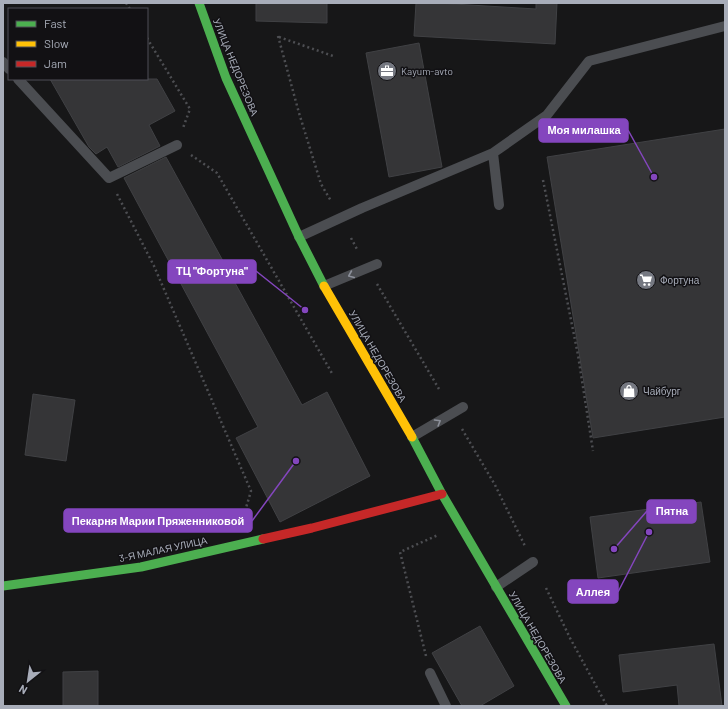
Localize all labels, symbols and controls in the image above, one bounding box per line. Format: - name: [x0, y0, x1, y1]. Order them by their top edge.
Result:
- legend: [8, 8, 148, 80]
- text: Fast: [44, 16, 67, 30]
- street label: УЛИЦА НЕДОРЕЗОВА: [211, 16, 261, 118]
- text: Slow: [44, 36, 69, 50]
- text: Jam: [44, 56, 67, 70]
- office icon: Kayum-avto: [376, 60, 398, 82]
- place label: Kayum-avto: [401, 65, 453, 77]
- callout: Моя милашка: [539, 119, 628, 142]
- text: Моя милашка: [547, 123, 621, 136]
- callout: ТЦ "Фортуна": [168, 260, 256, 283]
- text: ТЦ "Фортуна": [176, 264, 248, 277]
- supermarket icon: Фортуна: [635, 269, 657, 291]
- one-way arrow: [347, 270, 355, 278]
- place label: Фортуна: [660, 274, 700, 286]
- street label: УЛИЦА НЕДОРЕЗОВА: [347, 308, 409, 404]
- shop icon: Чайбург: [618, 380, 640, 402]
- place label: Чайбург: [643, 385, 681, 397]
- one-way arrow: [434, 419, 441, 426]
- callout: Пятна: [647, 500, 696, 523]
- text: Пятна: [656, 504, 689, 517]
- callout: Пекарня Марии Пряженниковой: [64, 509, 252, 532]
- text: Пекарня Марии Пряженниковой: [72, 514, 244, 527]
- street label: 3-Я МАЛАЯ УЛИЦА: [118, 534, 208, 564]
- callout: Аллея: [568, 580, 618, 603]
- text: Аллея: [576, 585, 610, 598]
- street label: УЛИЦА НЕДОРЕЗОВА: [507, 589, 569, 685]
- north arrow: [8, 661, 48, 701]
- text: N: [16, 683, 29, 698]

